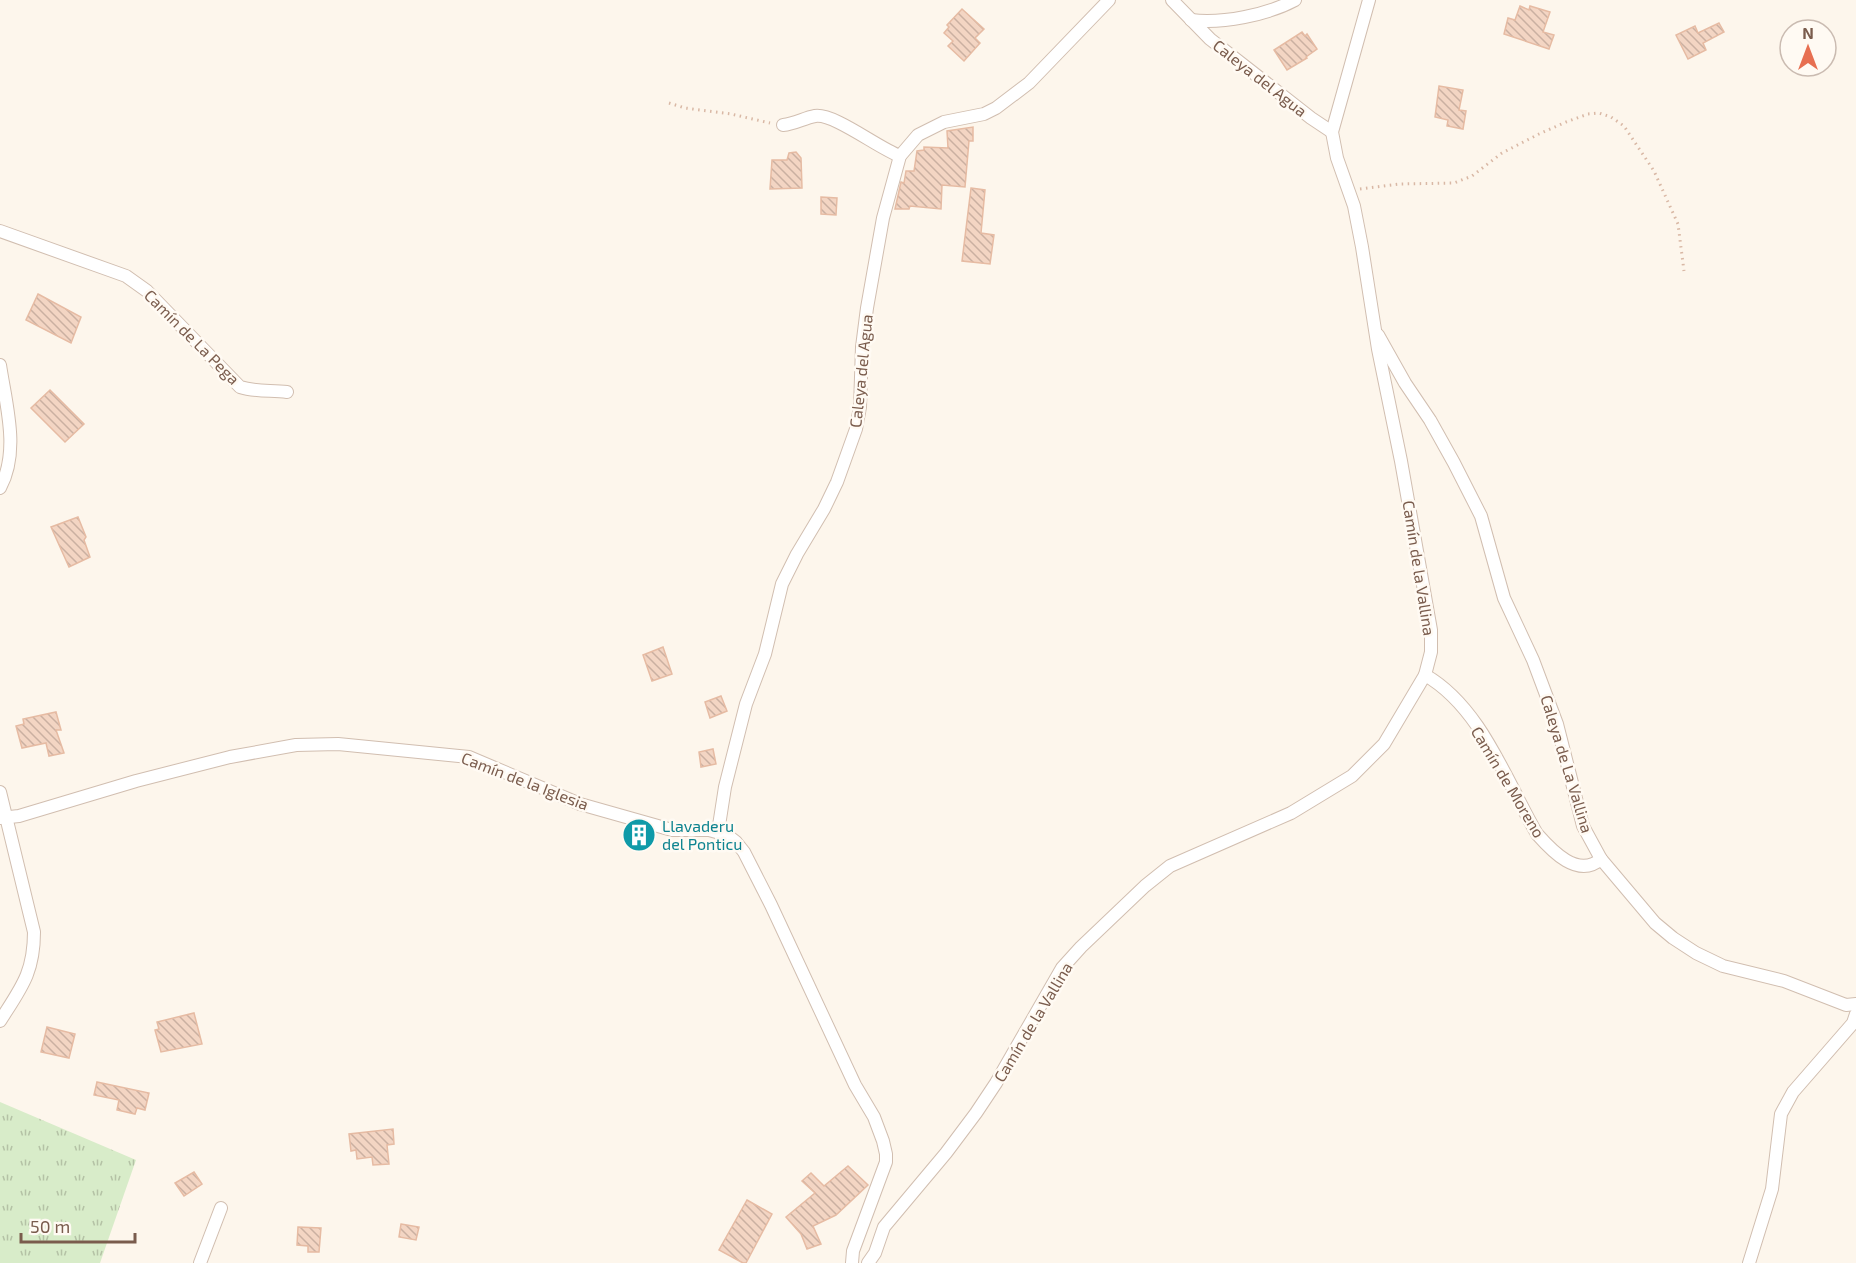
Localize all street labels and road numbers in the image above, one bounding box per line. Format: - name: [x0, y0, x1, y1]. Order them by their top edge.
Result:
- street label: Caleya del Agua: [1210, 35, 1311, 120]
- street label: Camín de La Pega: [141, 285, 244, 388]
- street label: Caleya del Agua: [845, 313, 876, 429]
- street label: Camín de la Vallina: [1399, 499, 1440, 637]
- street label: Caleya de La Vallina: [1537, 693, 1597, 835]
- street label: Camín de Moreno: [1468, 723, 1549, 841]
- street label: Camín de la Iglesia: [459, 748, 591, 814]
- street label: Camín de la Vallina: [989, 958, 1076, 1085]

